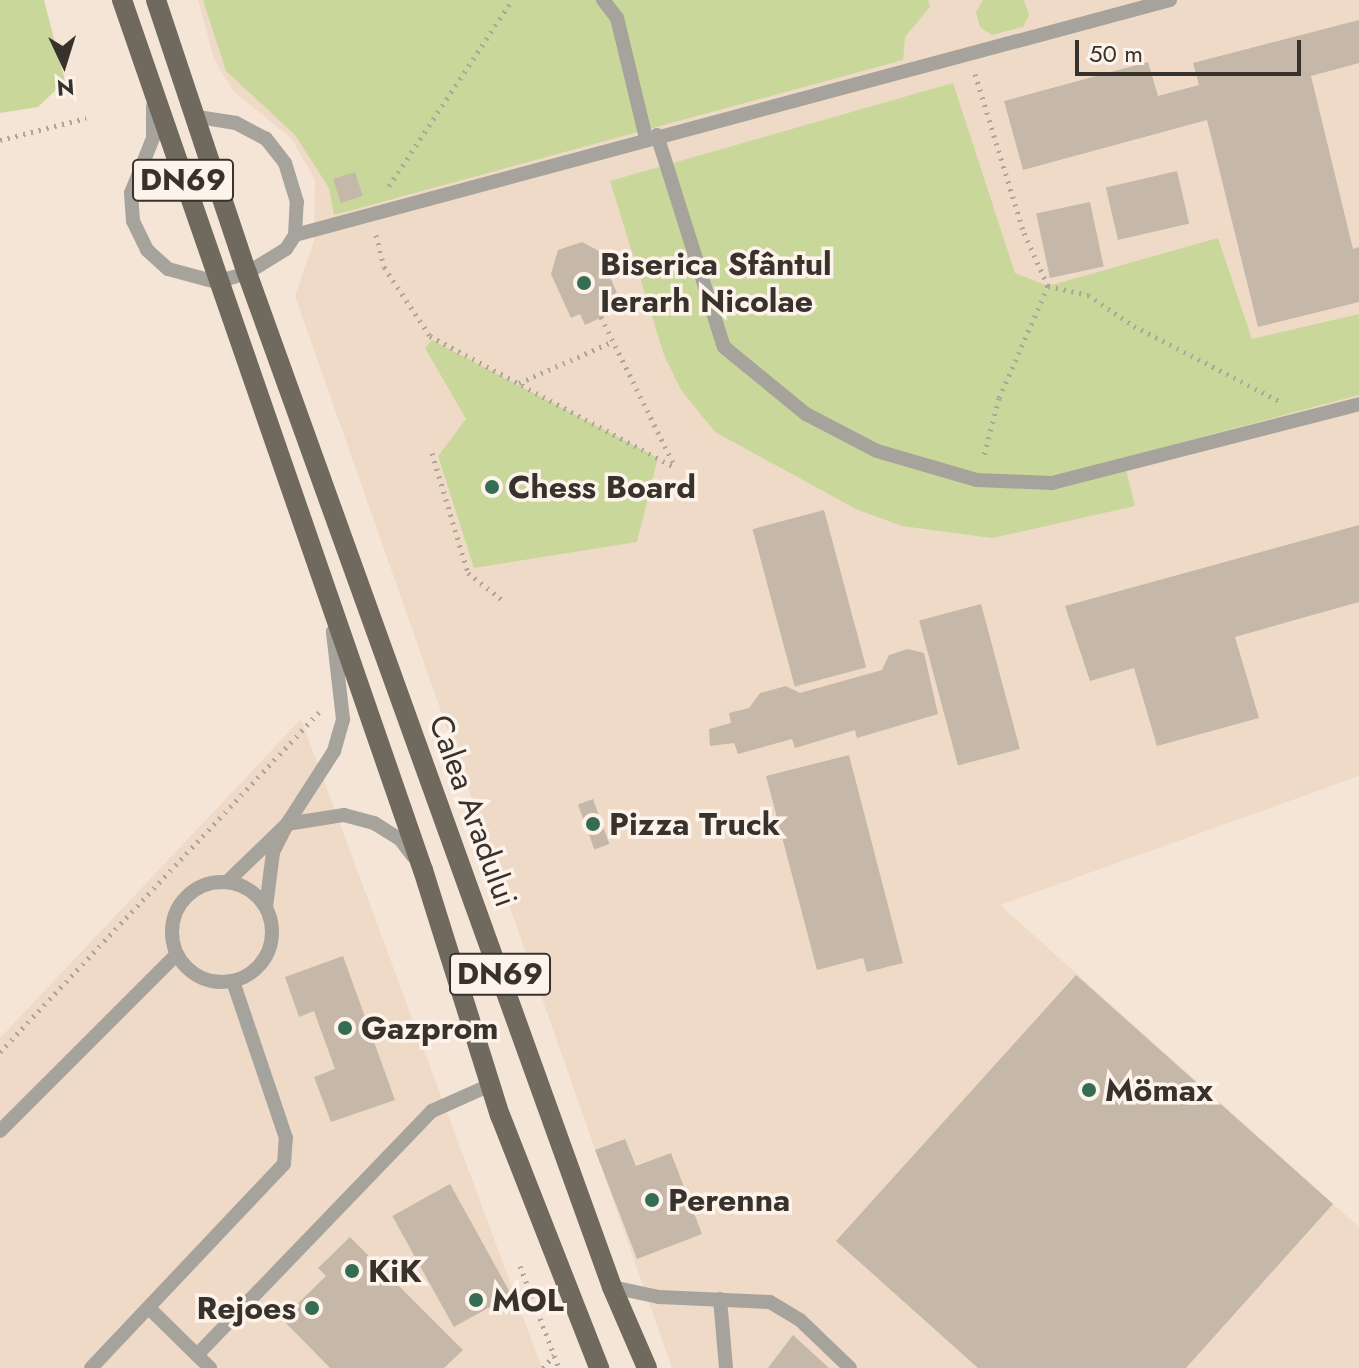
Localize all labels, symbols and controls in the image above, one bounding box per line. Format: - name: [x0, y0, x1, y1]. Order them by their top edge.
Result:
- north arrow: [24, 24, 104, 104]
- scale bar: [1079, 24, 1305, 74]
- text: 50 m: [1089, 36, 1143, 71]
- text: N: [56, 71, 76, 105]
- road number: DN69: [131, 154, 235, 206]
- place label: Biserica Sfântul Ierarh Nicolae: [600, 246, 832, 321]
- marker: Biserica Sfântul Ierarh Nicolae: [575, 274, 593, 292]
- place label: Chess Board: [508, 468, 696, 506]
- marker: Chess Board: [483, 478, 501, 496]
- street label: Calea Aradului: [421, 710, 525, 912]
- place label: Pizza Truck: [609, 805, 780, 843]
- marker: Pizza Truck: [584, 815, 602, 833]
- road number: DN69: [448, 948, 552, 1000]
- place label: Gazprom: [361, 1009, 499, 1047]
- marker: Gazprom: [336, 1019, 354, 1037]
- place label: Mömax: [1105, 1071, 1213, 1109]
- marker: Mömax: [1080, 1081, 1098, 1099]
- place label: Perenna: [668, 1181, 790, 1219]
- marker: Perenna: [643, 1191, 661, 1209]
- place label: KiK: [368, 1252, 422, 1290]
- marker: KiK: [343, 1262, 361, 1280]
- place label: MOL: [492, 1281, 564, 1319]
- place label: Rejoes: [196, 1289, 296, 1327]
- marker: MOL: [467, 1291, 485, 1309]
- marker: Rejoes: [303, 1299, 321, 1317]

